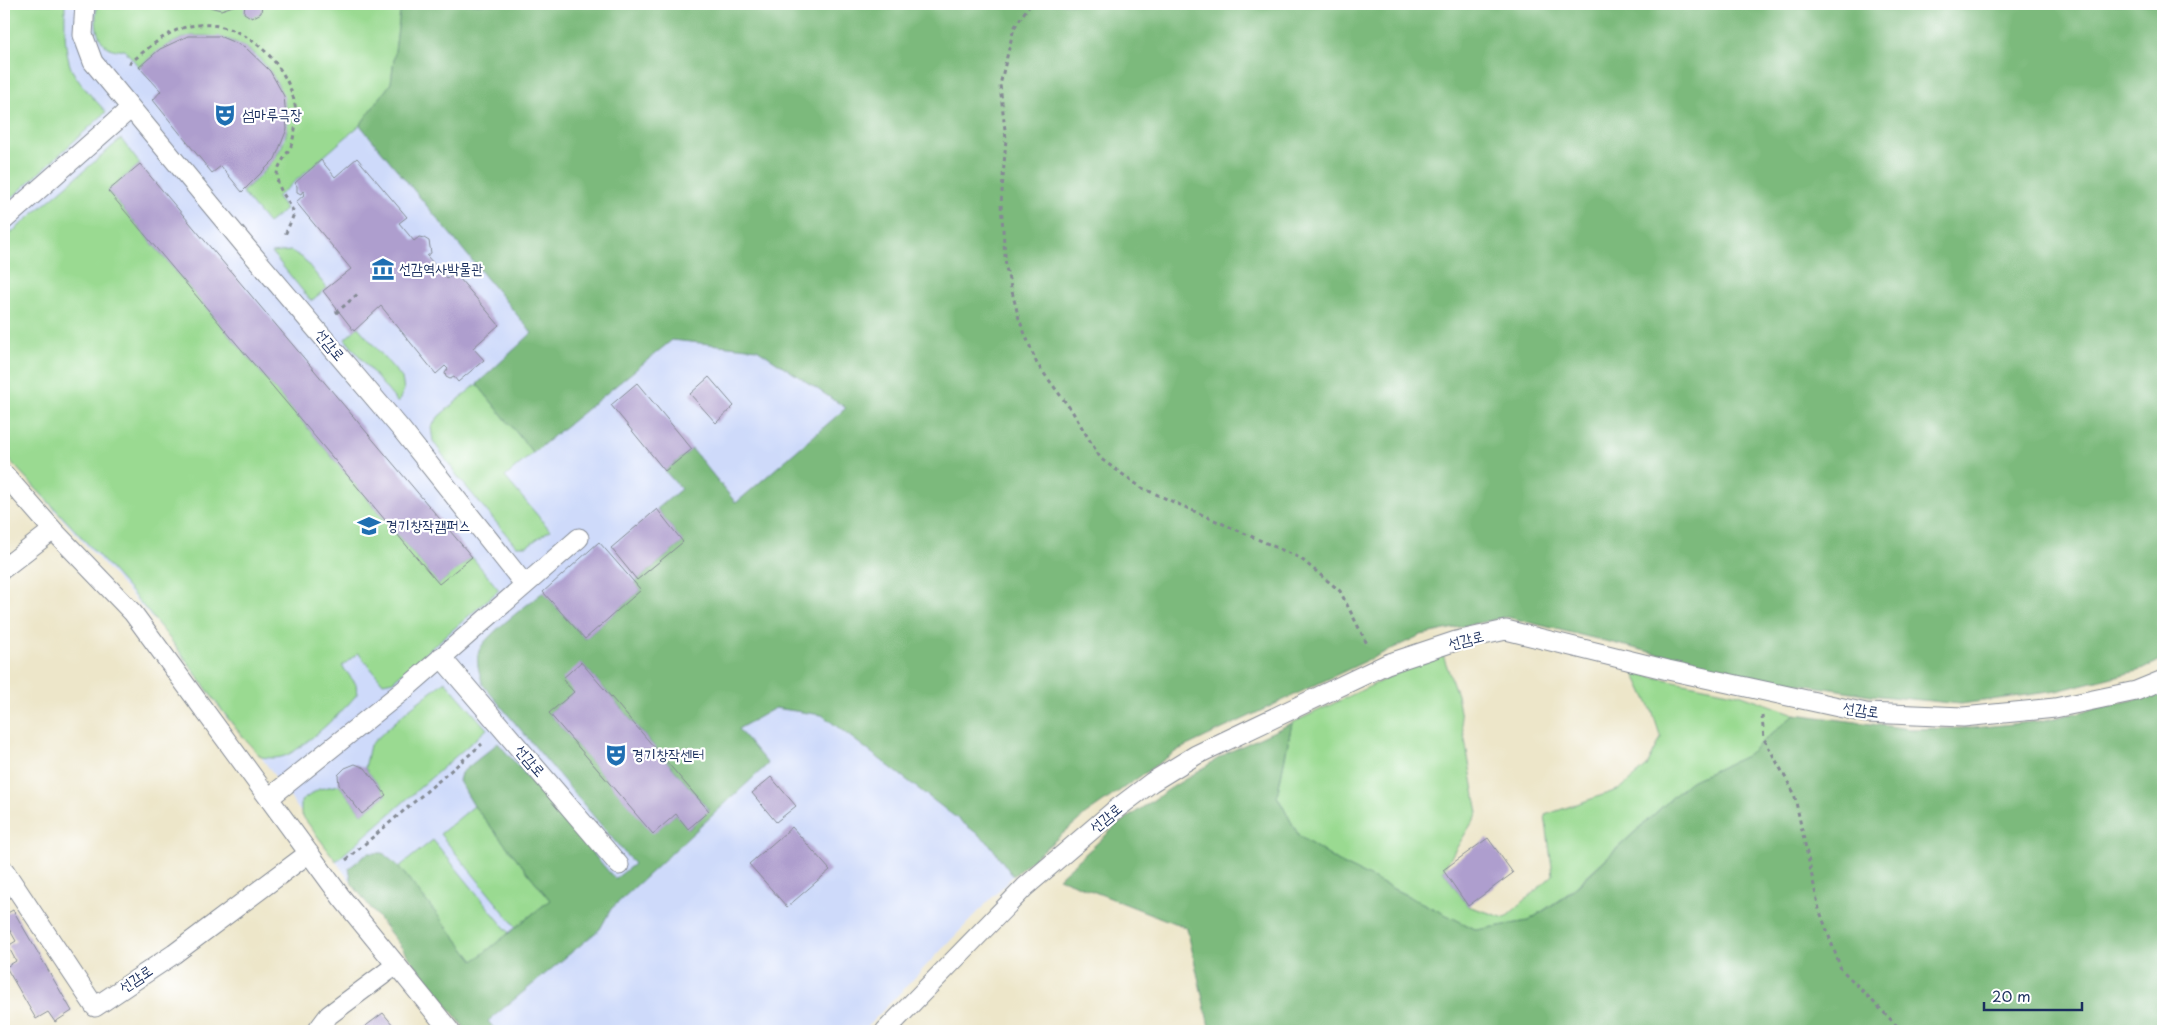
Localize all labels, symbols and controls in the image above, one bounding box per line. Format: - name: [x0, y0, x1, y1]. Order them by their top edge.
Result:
- theatre icon: 섬마루극장: [212, 102, 238, 128]
- place label: 섬마루극장: [242, 102, 302, 125]
- museum icon: 선감역사박물관: [370, 256, 396, 282]
- place label: 선감역사박물관: [399, 256, 484, 279]
- street label: 선감로: [311, 323, 352, 365]
- school or university icon: 경기창작캠퍼스: [356, 513, 382, 539]
- place label: 경기창작캠퍼스: [386, 513, 471, 536]
- street label: 선감로: [1445, 623, 1486, 654]
- street label: 선감로: [1842, 695, 1881, 722]
- street label: 선감로: [511, 739, 552, 781]
- theatre icon: 경기창작센터: [603, 742, 629, 768]
- place label: 경기창작센터: [632, 742, 704, 765]
- street label: 선감로: [1084, 796, 1126, 837]
- street label: 선감로: [114, 958, 157, 997]
- scale bar: [1984, 980, 2082, 1012]
- text: 20 m: [1992, 984, 2031, 1007]

